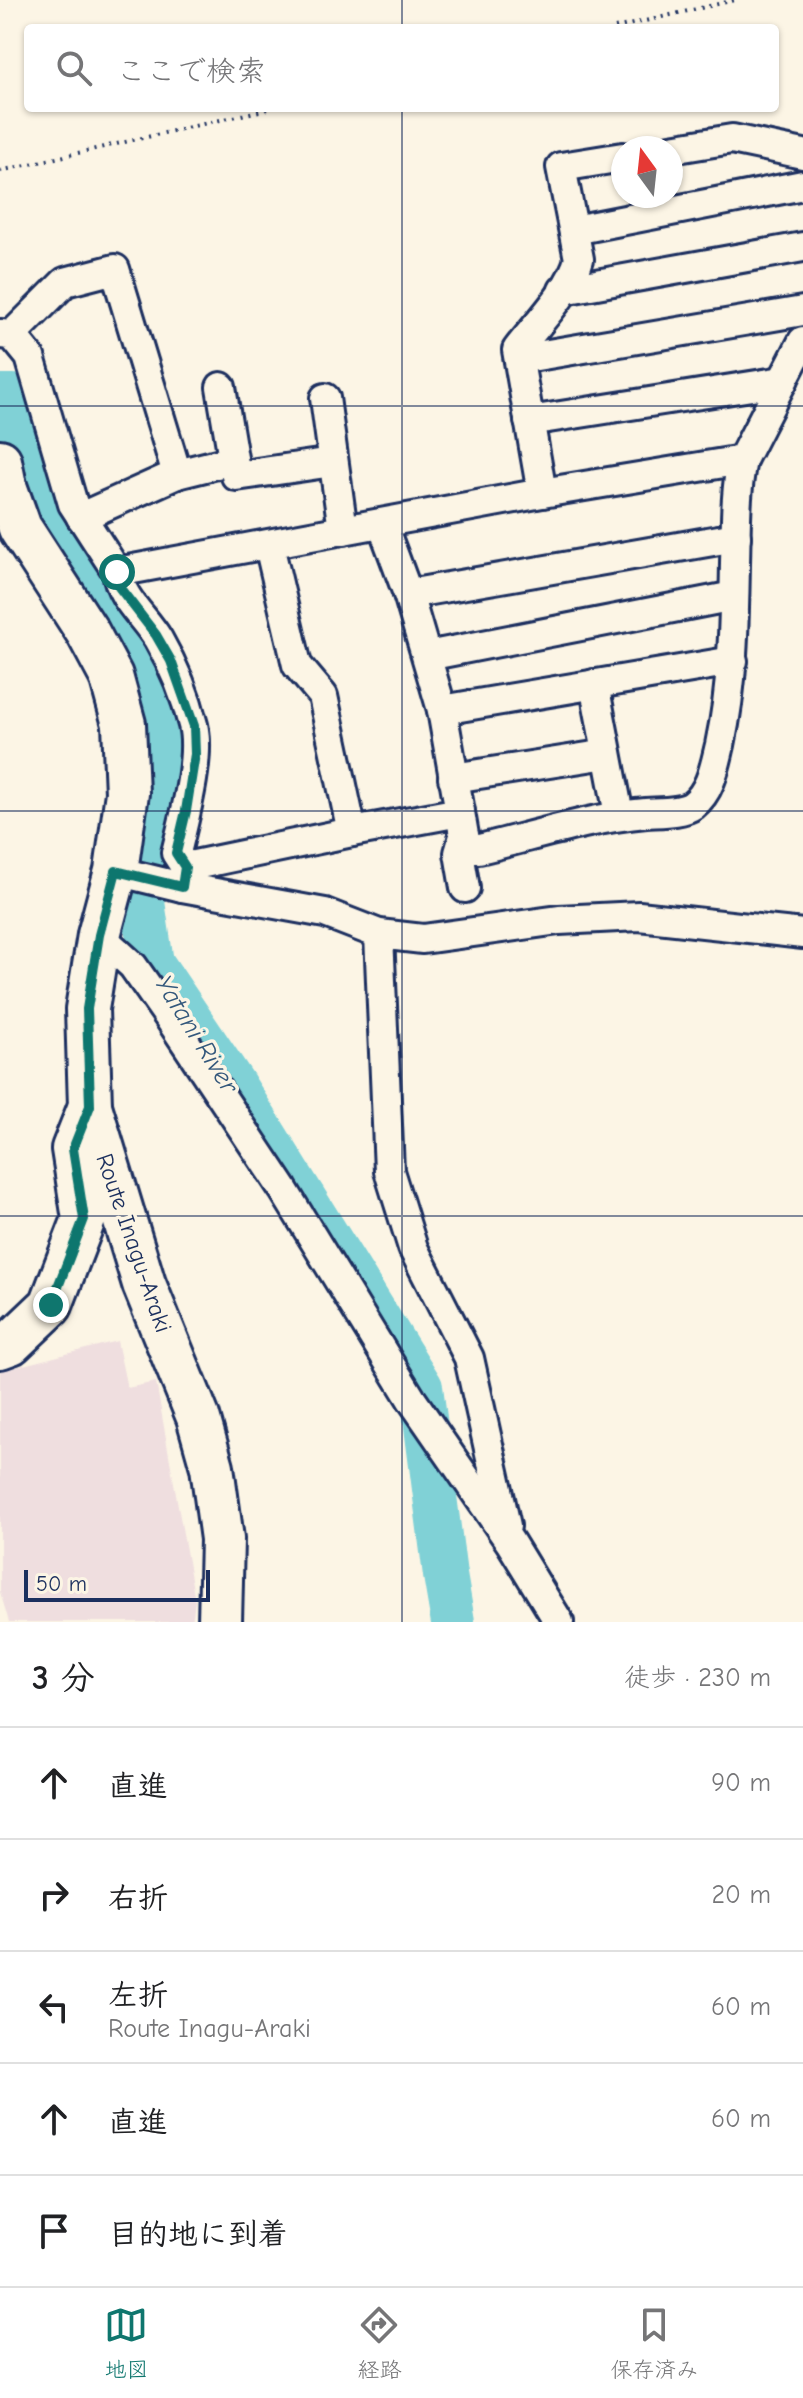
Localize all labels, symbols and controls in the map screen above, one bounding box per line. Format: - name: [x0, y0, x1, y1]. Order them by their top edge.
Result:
- search box: [24, 24, 779, 112]
- icon: search: [52, 46, 96, 90]
- text: ここで検索: [116, 54, 266, 89]
- north arrow: [611, 136, 683, 208]
- route start: [99, 554, 135, 590]
- water label: Yatani River: [148, 970, 245, 1100]
- street label: Route Inagu-Araki: [90, 1150, 178, 1336]
- route end: [33, 1287, 69, 1323]
- scale bar: [24, 1566, 210, 1602]
- text: 50 m: [36, 1571, 87, 1597]
- text: 3 分: [32, 1658, 95, 1698]
- text: 徒歩 · 230 m: [624, 1663, 771, 1693]
- icon: ahead: [32, 1761, 76, 1805]
- text: 90 m: [711, 1768, 771, 1798]
- text: 直進: [108, 1769, 168, 1804]
- icon: right: [32, 1873, 76, 1917]
- text: 20 m: [711, 1880, 771, 1910]
- text: 右折: [108, 1881, 168, 1916]
- text: 左折: [108, 1978, 168, 2013]
- icon: left: [32, 1985, 76, 2029]
- text: 60 m: [711, 1992, 771, 2022]
- text: Route Inagu-Araki: [108, 2014, 311, 2044]
- icon: ahead: [32, 2097, 76, 2141]
- text: 60 m: [711, 2104, 771, 2134]
- text: 直進: [108, 2105, 168, 2140]
- icon: arrive: [32, 2209, 76, 2253]
- text: 目的地に到着: [108, 2217, 288, 2252]
- tab: 地図: [104, 2303, 149, 2383]
- tab: 経路: [357, 2303, 402, 2383]
- tab: 保存済み: [610, 2303, 699, 2383]

